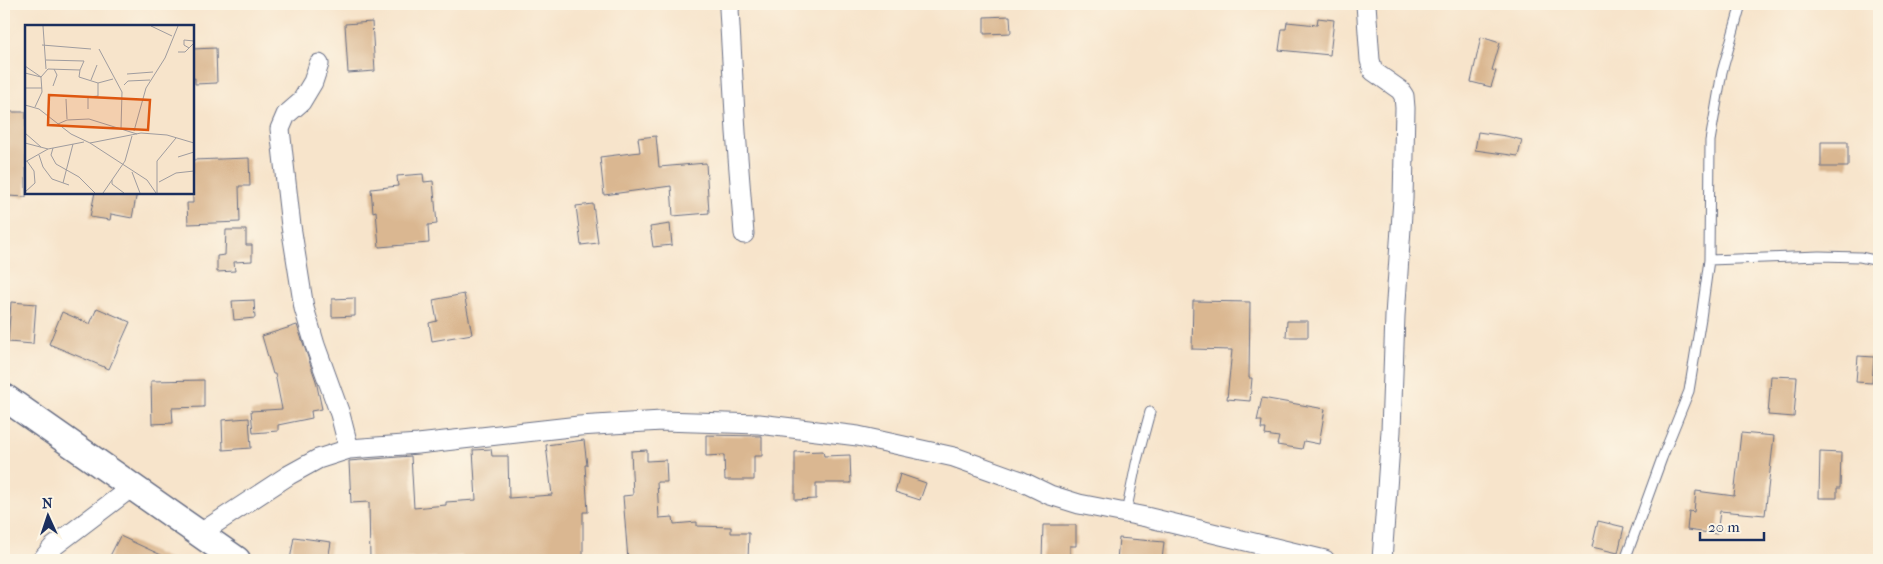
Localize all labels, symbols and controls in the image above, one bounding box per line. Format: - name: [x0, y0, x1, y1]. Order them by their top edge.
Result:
- inset map: [25, 25, 194, 194]
- north arrow: [22, 492, 72, 542]
- text: N: [42, 495, 53, 512]
- scale bar: [1700, 509, 1764, 541]
- text: 20 m: [1708, 518, 1740, 536]

